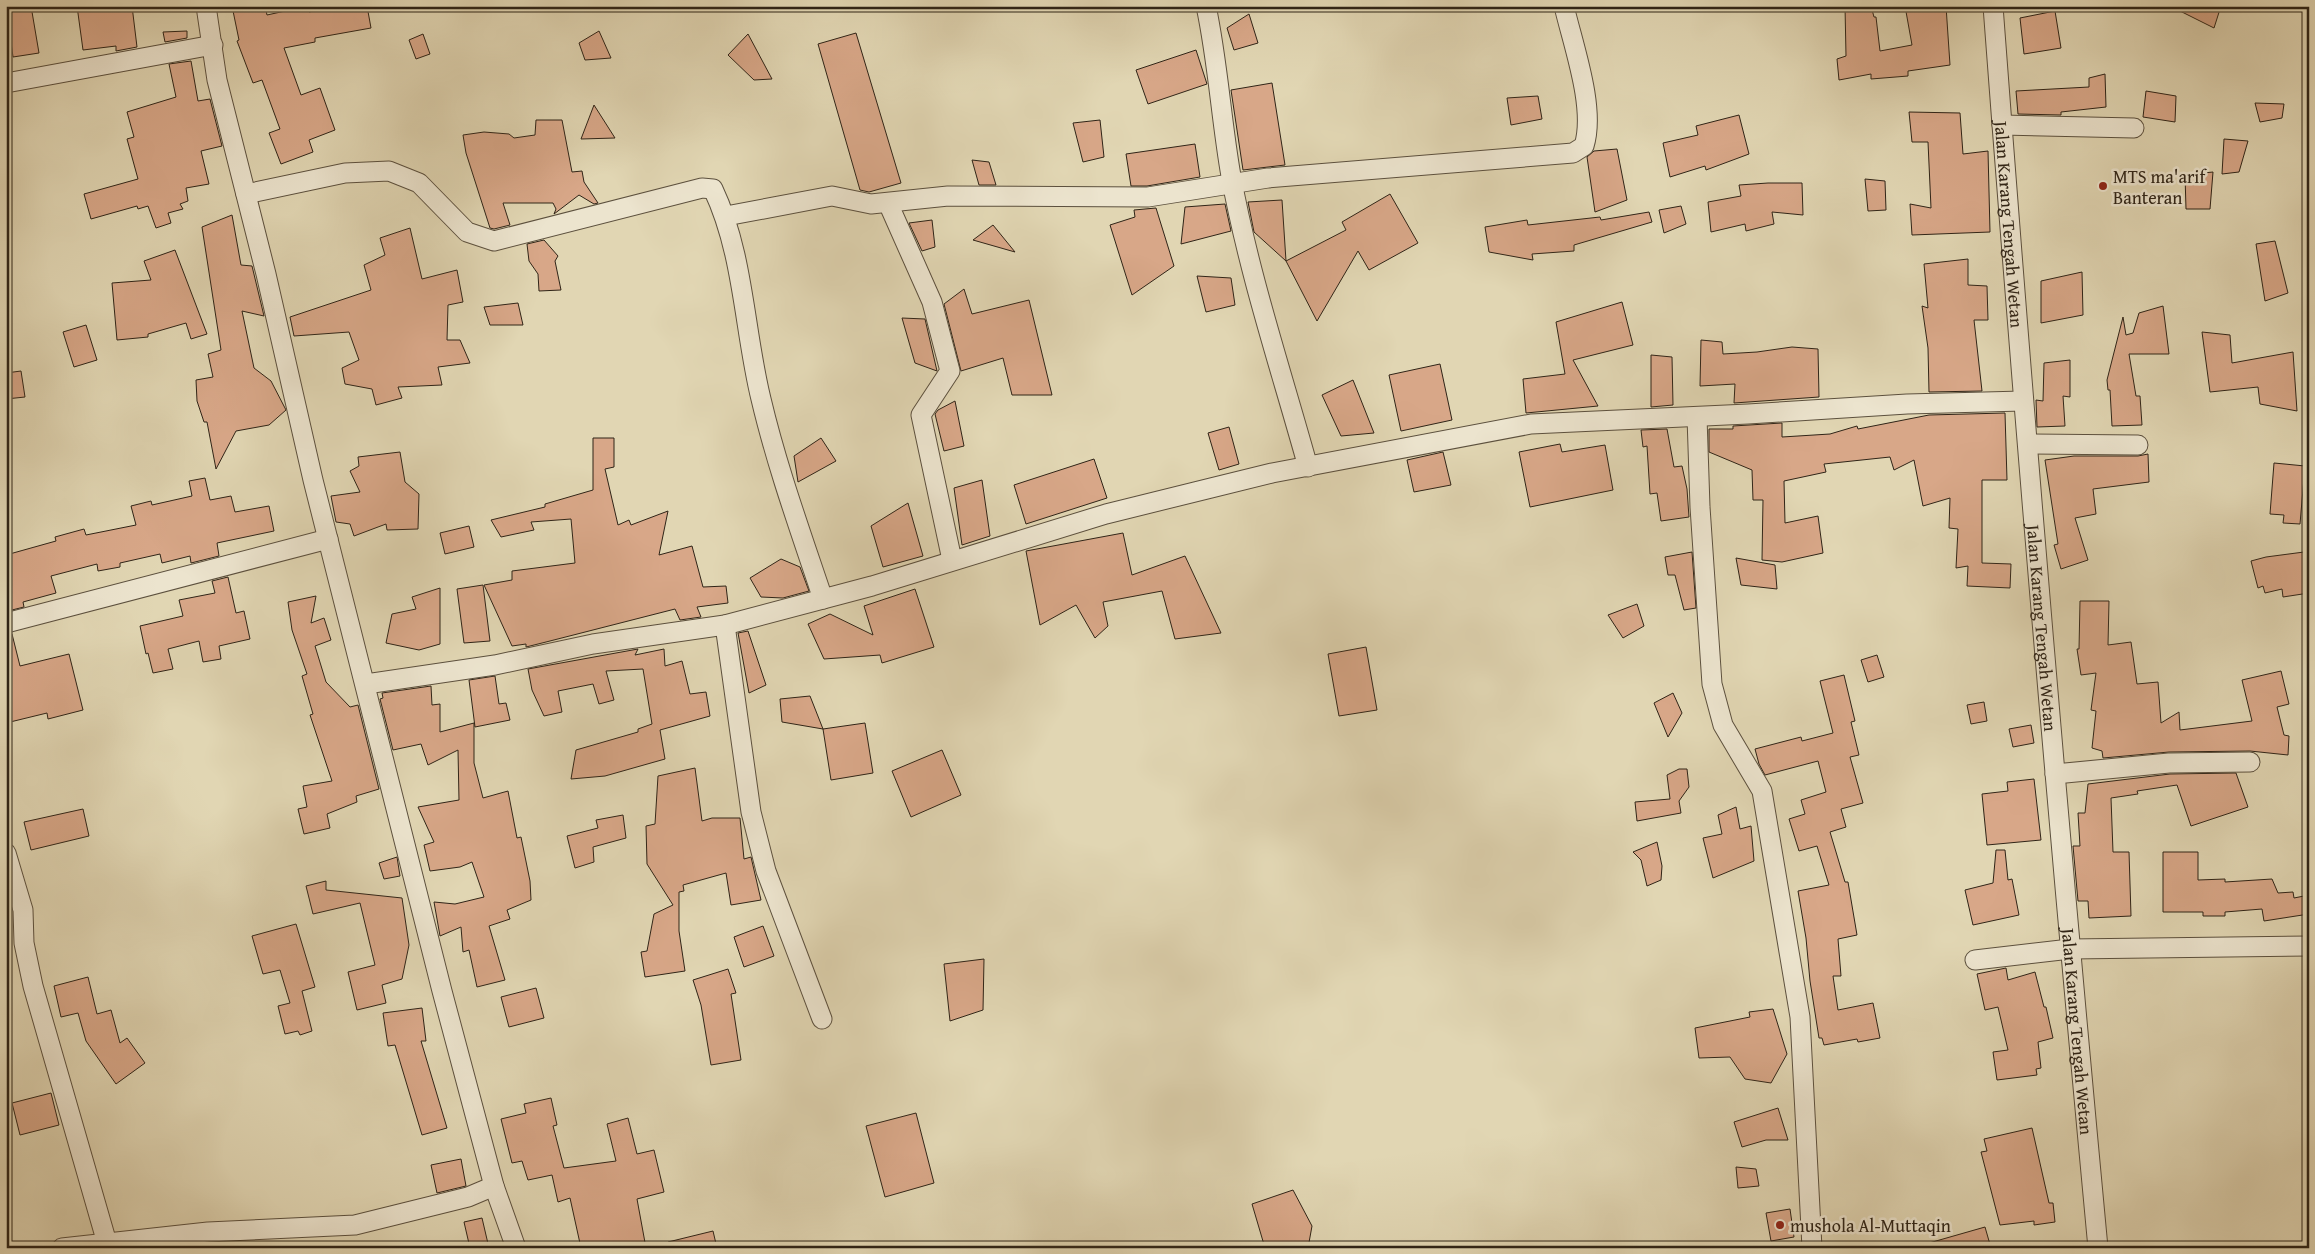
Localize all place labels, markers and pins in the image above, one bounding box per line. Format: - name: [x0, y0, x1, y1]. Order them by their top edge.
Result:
- place label: MTS ma'arif Banteran: [2113, 163, 2207, 211]
- marker: MTS ma'arif Banteran: [2097, 180, 2109, 192]
- place label: mushola Al-Muttaqin: [1790, 1212, 1951, 1239]
- marker: mushola Al-Muttaqin: [1774, 1219, 1786, 1231]

